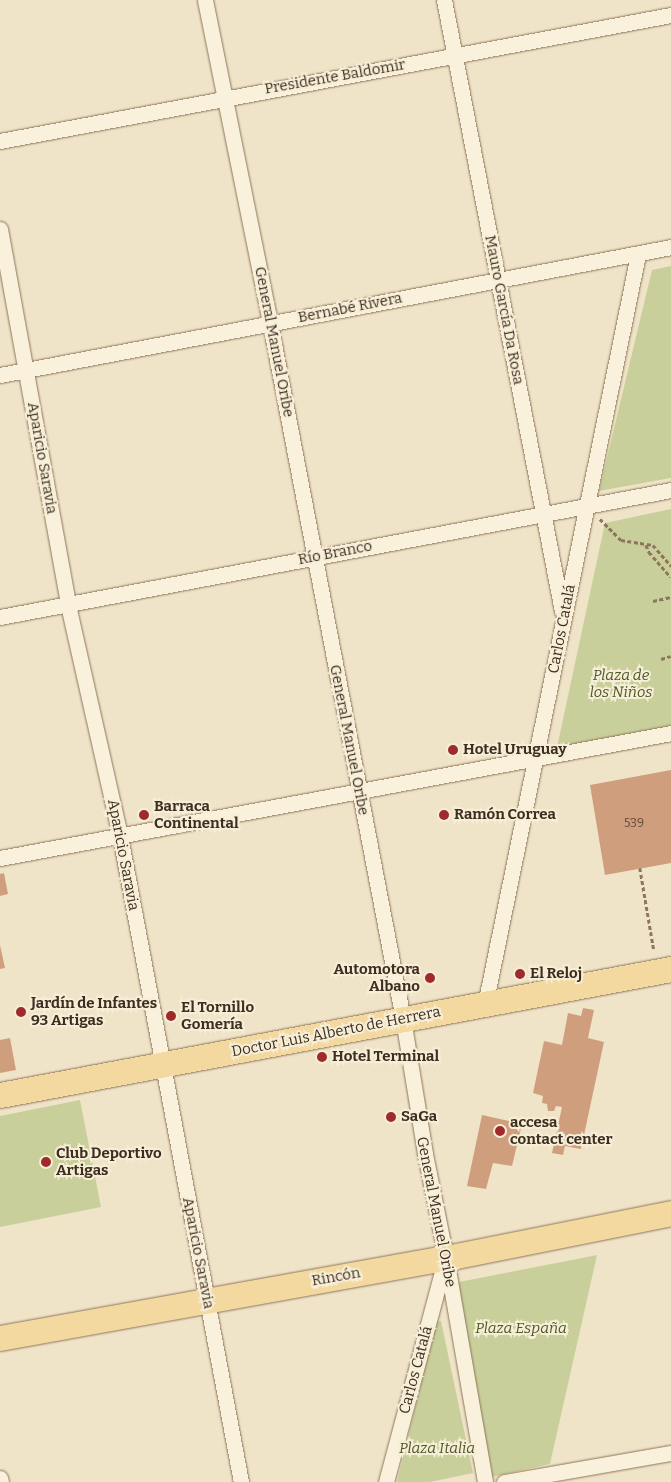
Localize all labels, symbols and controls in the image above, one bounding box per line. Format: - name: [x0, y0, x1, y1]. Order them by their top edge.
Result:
- street label: Presidente Baldomir: [263, 56, 407, 98]
- street label: Mauro García Da Rosa: [481, 234, 527, 386]
- street label: General Manuel Oribe: [251, 265, 297, 419]
- street label: Bernabé Rivera: [296, 289, 404, 327]
- street label: Aparicio Saravia: [23, 401, 61, 515]
- street label: Río Branco: [296, 537, 374, 569]
- street label: Carlos Catalá: [545, 583, 579, 675]
- street label: General Manuel Oribe: [326, 663, 372, 817]
- park label: Plaza de los Niños: [590, 666, 652, 701]
- place label: Hotel Uruguay: [463, 741, 567, 759]
- marker: Hotel Uruguay: [447, 744, 459, 756]
- place label: Barraca Continental: [154, 797, 239, 832]
- street label: Aparicio Saravia: [103, 798, 143, 912]
- place label: Ramón Correa: [454, 806, 556, 824]
- marker: Barraca Continental: [138, 809, 150, 821]
- marker: Ramón Correa: [438, 809, 450, 821]
- house number: 539: [624, 817, 644, 831]
- place label: Automotora Albano: [334, 960, 420, 995]
- place label: El Reloj: [530, 965, 582, 983]
- marker: El Reloj: [514, 968, 526, 980]
- marker: Automotora Albano: [424, 972, 436, 984]
- place label: Jardín de Infantes 93 Artigas: [31, 994, 157, 1029]
- place label: El Tornillo Gomería: [181, 998, 254, 1033]
- street label: Doctor Luis Alberto de Herrera: [230, 1003, 442, 1061]
- marker: Jardín de Infantes 93 Artigas: [15, 1006, 27, 1018]
- marker: El Tornillo Gomería: [165, 1010, 177, 1022]
- place label: Hotel Terminal: [332, 1048, 439, 1066]
- marker: Hotel Terminal: [316, 1051, 328, 1063]
- place label: SaGa: [401, 1108, 437, 1126]
- marker: SaGa: [385, 1111, 397, 1123]
- place label: accesa contact center: [510, 1113, 613, 1148]
- marker: accesa contact center: [494, 1125, 506, 1137]
- street label: General Manuel Oribe: [413, 1135, 459, 1289]
- place label: Club Deportivo Artigas: [56, 1144, 162, 1179]
- marker: Club Deportivo Artigas: [40, 1156, 52, 1168]
- street label: Aparicio Saravia: [178, 1196, 218, 1310]
- street label: Rincón: [310, 1264, 362, 1290]
- park label: Plaza España: [475, 1320, 567, 1338]
- street label: Carlos Catalá: [396, 1324, 436, 1416]
- park label: Plaza Italia: [399, 1440, 475, 1458]

